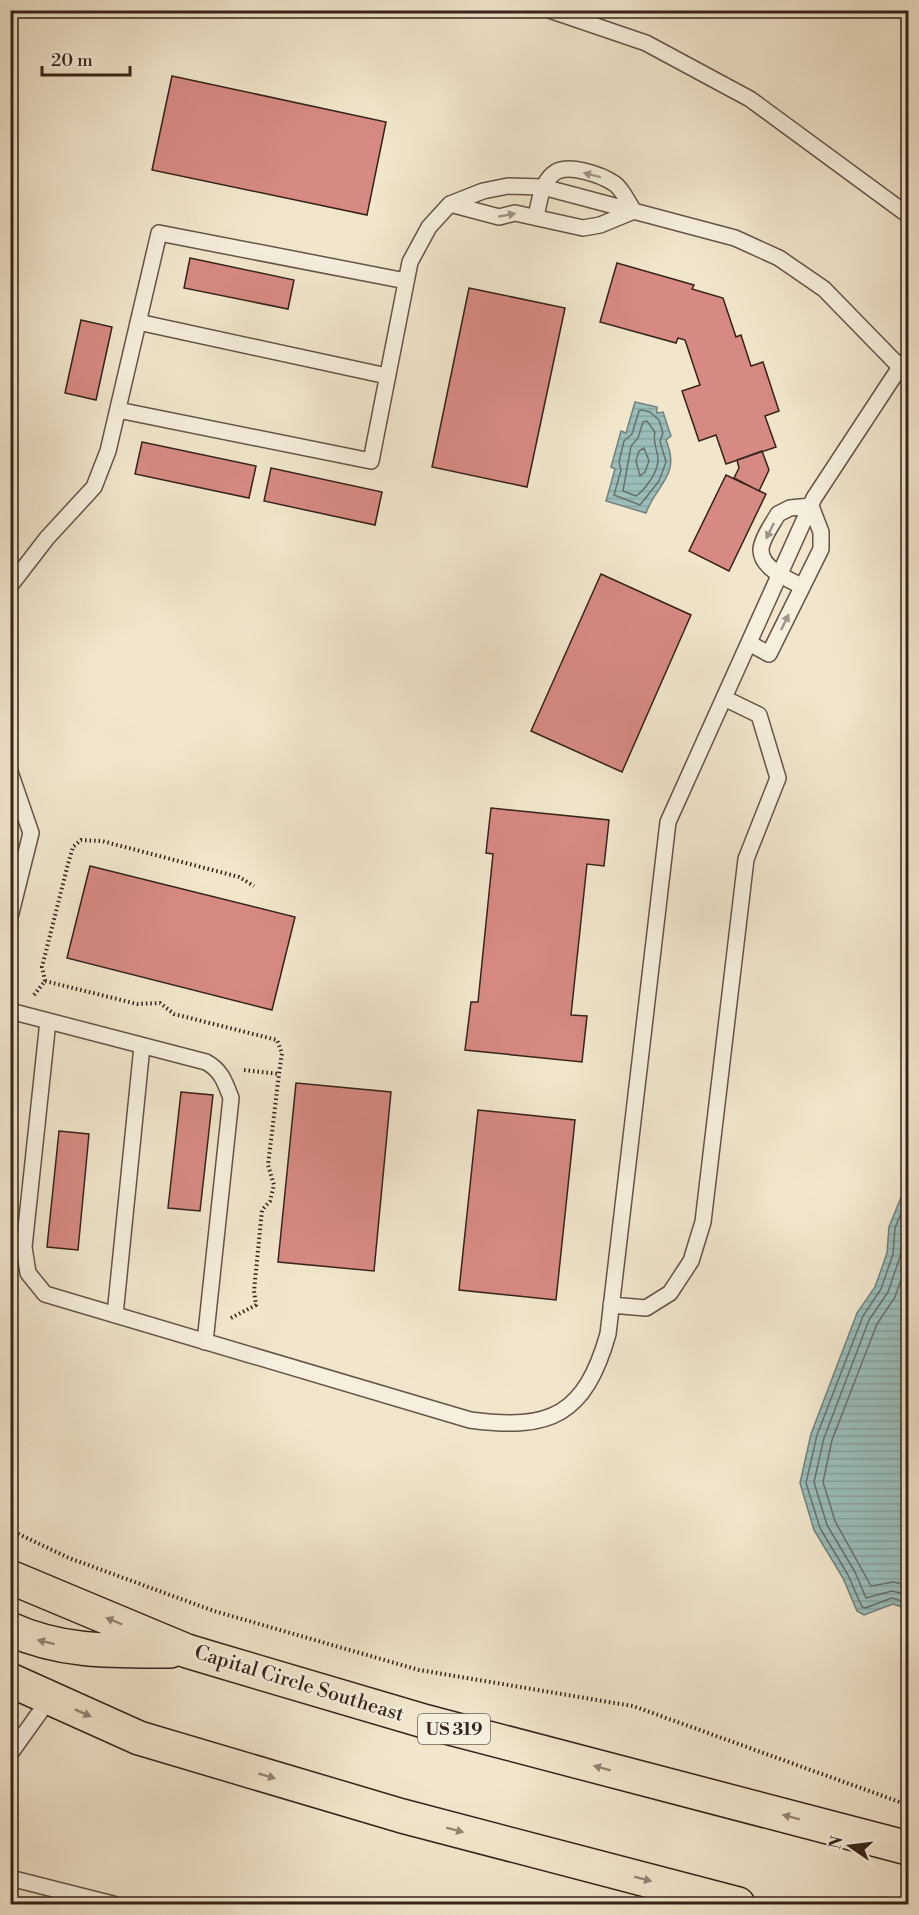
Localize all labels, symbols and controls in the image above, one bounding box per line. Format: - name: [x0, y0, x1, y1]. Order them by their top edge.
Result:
- scale bar: [42, 39, 130, 77]
- text: 20 m: [51, 49, 93, 72]
- one-way arrow: [583, 169, 601, 179]
- one-way arrow: [498, 210, 517, 219]
- one-way arrow: [765, 522, 774, 539]
- one-way arrow: [780, 614, 790, 631]
- one-way arrow: [105, 1616, 123, 1626]
- one-way arrow: [36, 1637, 55, 1647]
- street label: Capital Circle Southeast: [191, 1640, 407, 1728]
- one-way arrow: [74, 1709, 92, 1718]
- road number: US 319: [418, 1714, 490, 1744]
- one-way arrow: [593, 1762, 611, 1772]
- one-way arrow: [258, 1772, 276, 1781]
- one-way arrow: [782, 1812, 800, 1821]
- north arrow: [820, 1816, 880, 1876]
- one-way arrow: [445, 1825, 464, 1835]
- text: N: [825, 1834, 848, 1851]
- one-way arrow: [634, 1875, 652, 1885]

